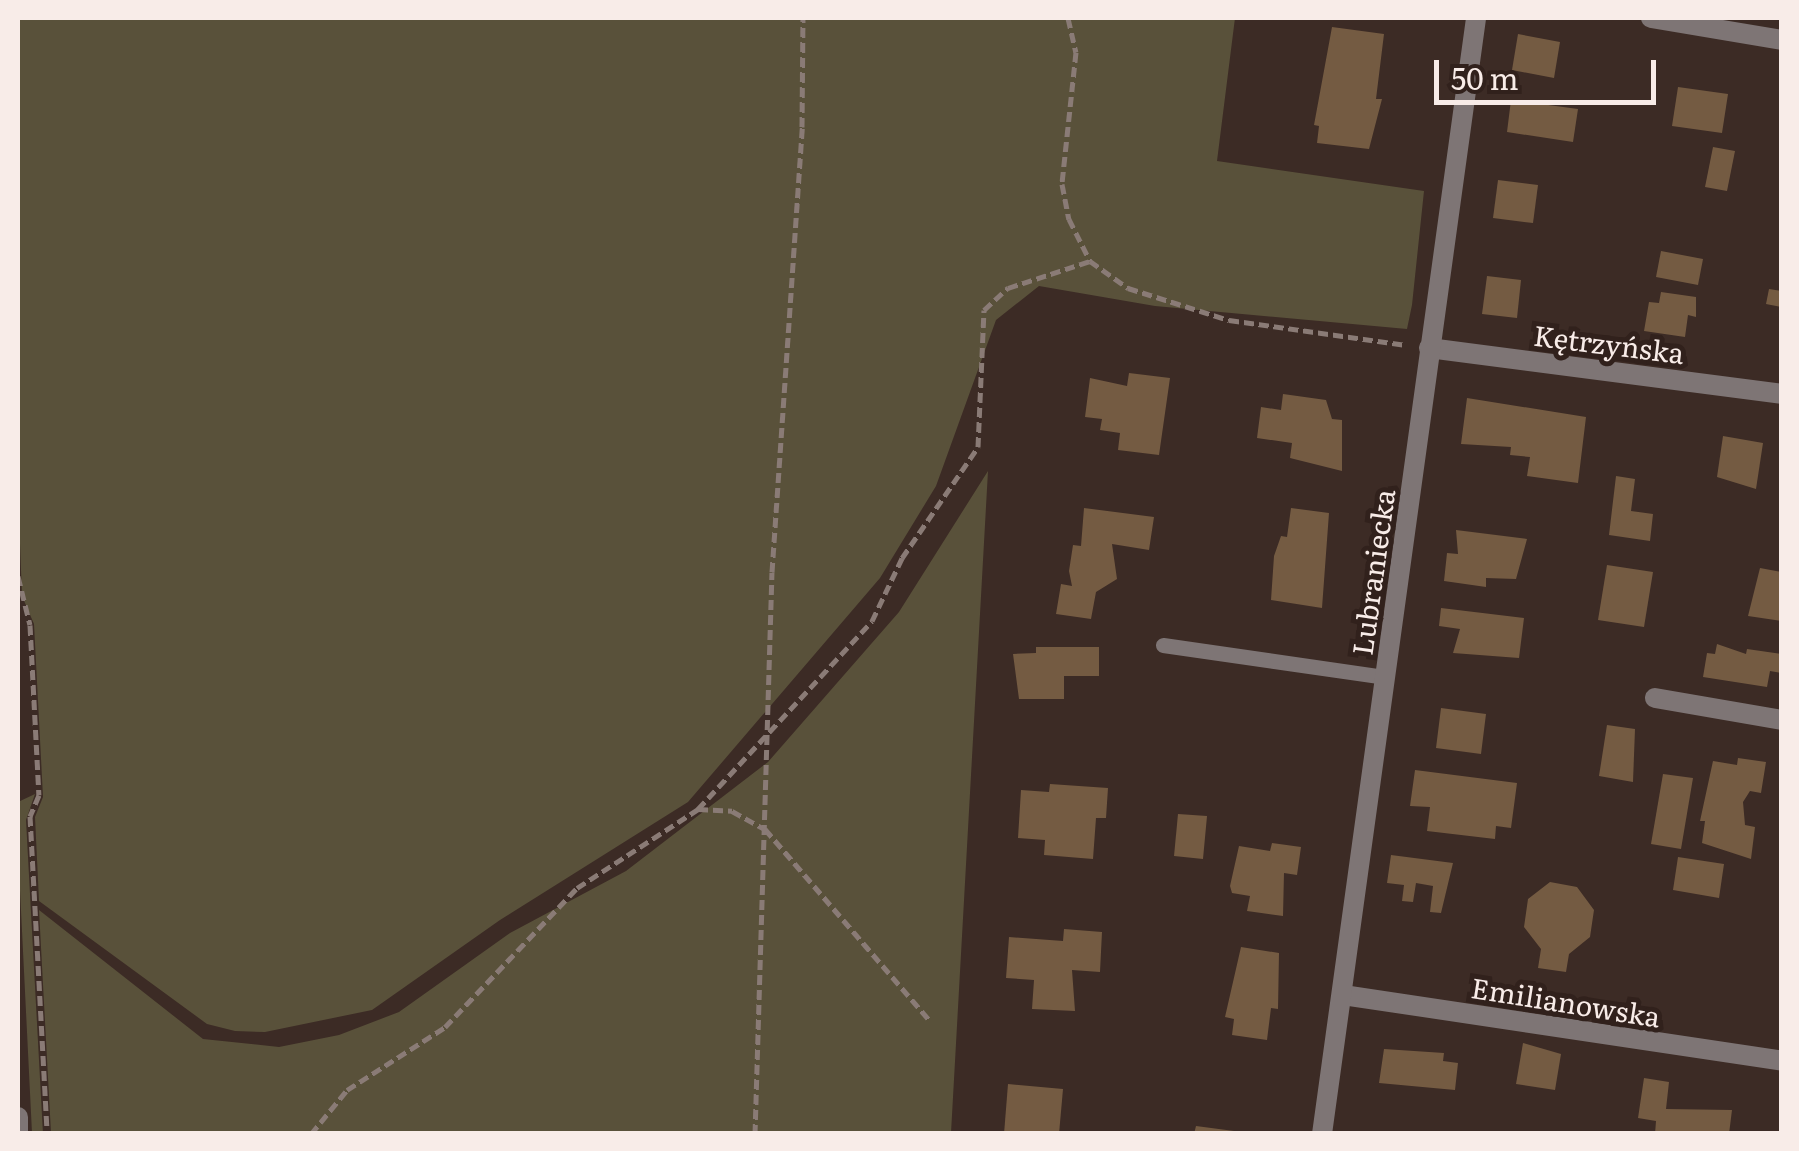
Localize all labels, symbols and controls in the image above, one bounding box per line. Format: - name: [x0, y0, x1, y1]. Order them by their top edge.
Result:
- scale bar: [1439, 40, 1662, 102]
- text: 50 m: [1451, 55, 1519, 99]
- street label: Kętrzyńska: [1532, 317, 1686, 369]
- street label: Lubraniecka: [1344, 487, 1400, 657]
- street label: Emilianowska: [1469, 969, 1663, 1033]

